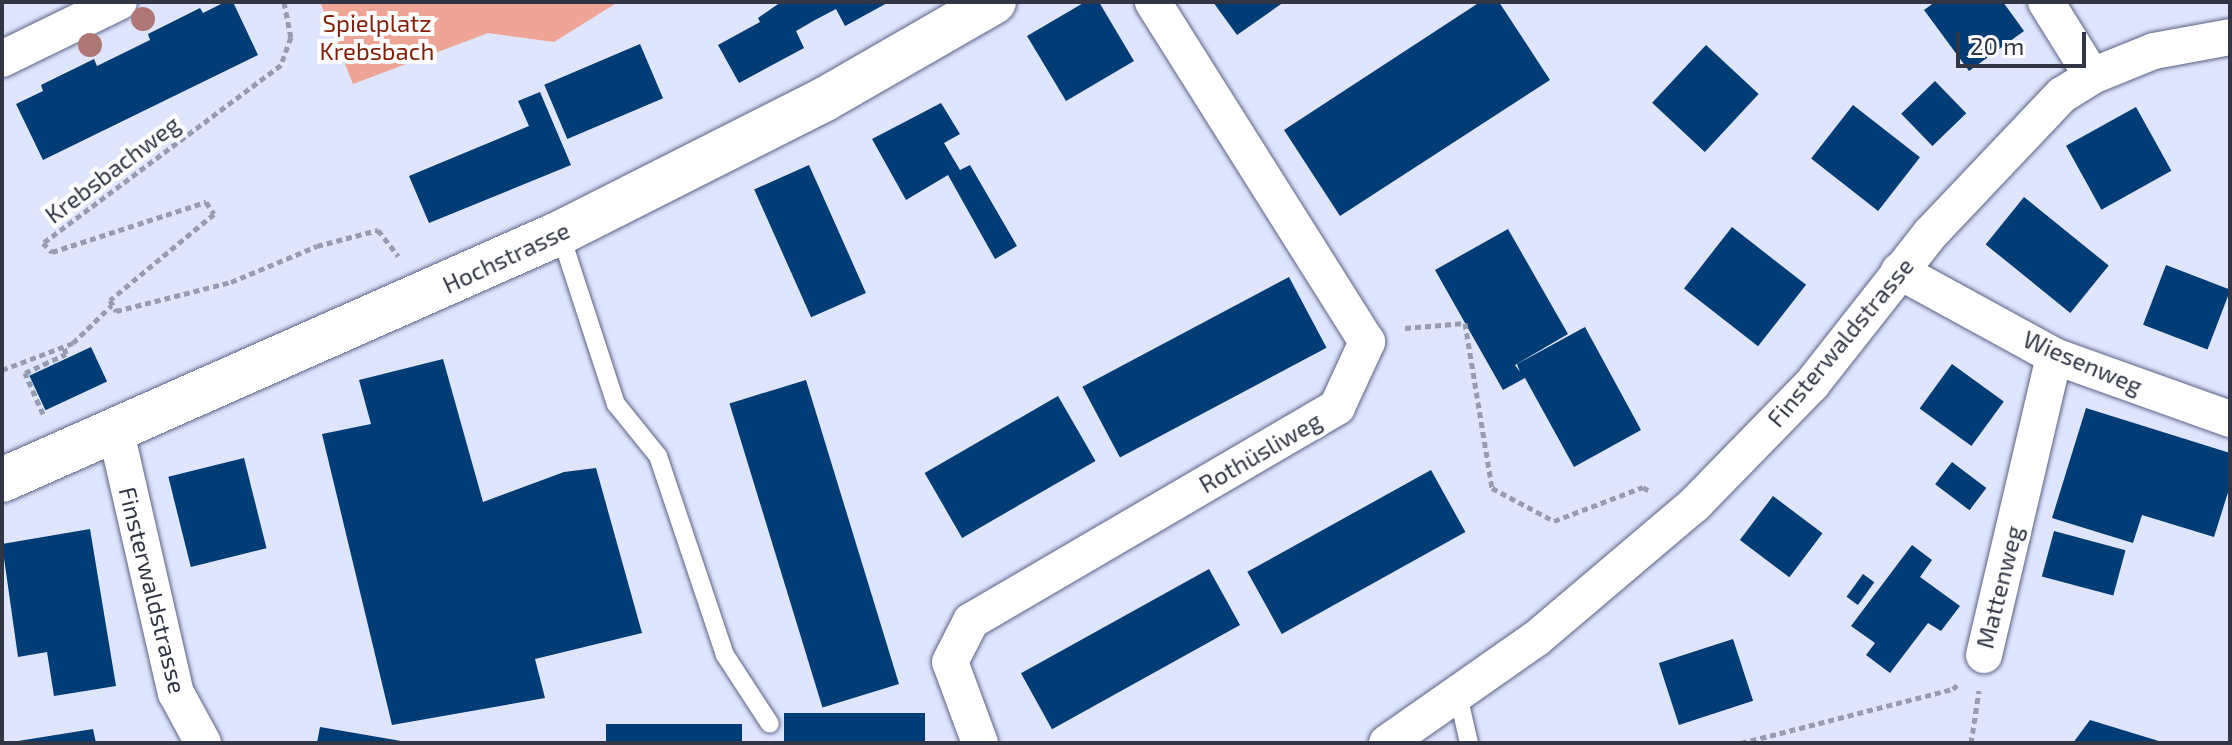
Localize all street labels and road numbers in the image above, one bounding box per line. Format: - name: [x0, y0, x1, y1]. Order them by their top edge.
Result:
- street label: Krebsbachweg: [39, 109, 185, 229]
- street label: Hochstrasse: [438, 215, 574, 299]
- street label: Finsterwaldstrasse: [1761, 252, 1919, 432]
- street label: Wiesenweg: [2019, 324, 2147, 400]
- street label: Rothüsliweg: [1194, 405, 1326, 499]
- street label: Finsterwaldstrasse: [113, 484, 193, 696]
- street label: Mattenweg: [1970, 523, 2028, 651]

